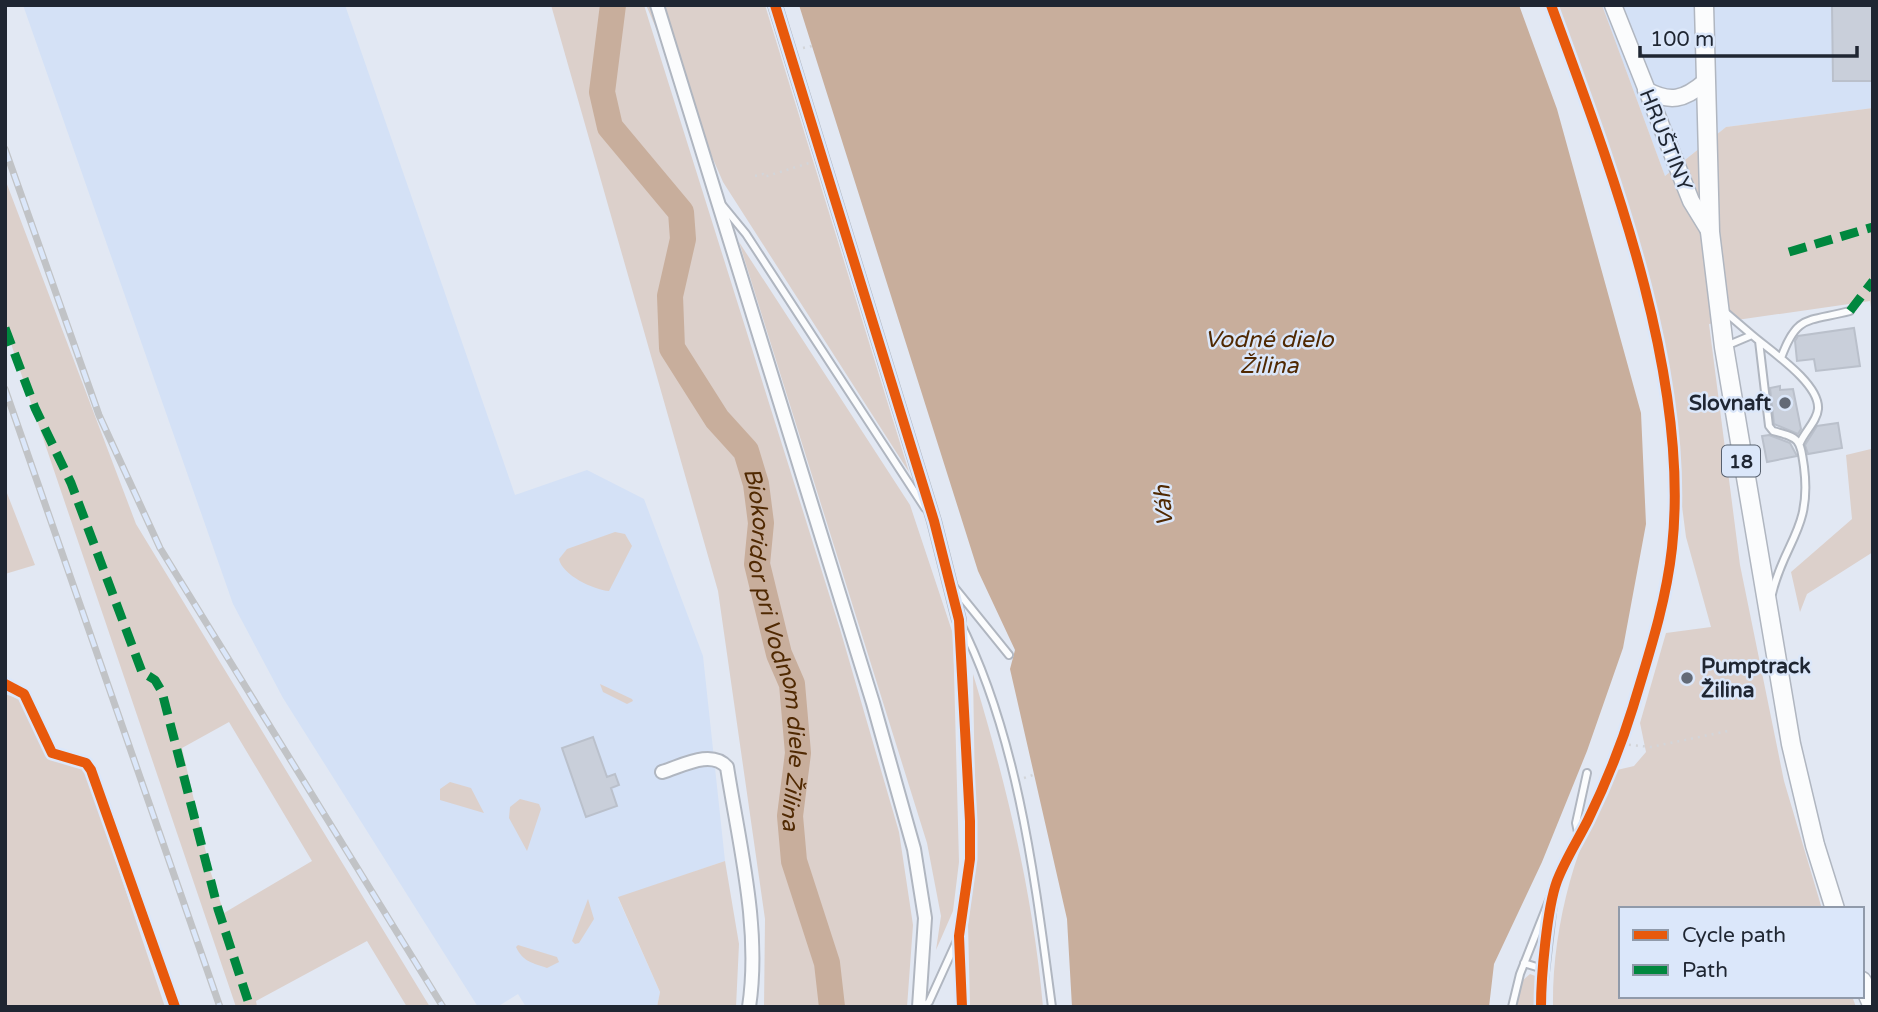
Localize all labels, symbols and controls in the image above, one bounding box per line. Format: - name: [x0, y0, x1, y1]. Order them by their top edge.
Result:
- scale bar: [1640, 14, 1857, 58]
- text: 100 m: [1650, 27, 1714, 52]
- street label: HRUŠTINY: [1634, 85, 1697, 195]
- water label: Vodné dielo Žilina: [1204, 326, 1335, 380]
- place label: Slovnaft: [1689, 391, 1771, 416]
- marker: Slovnaft: [1777, 395, 1793, 411]
- road number: 18: [1722, 446, 1760, 476]
- water label: Biokoridor pri Vodnom diele Žilina: [737, 464, 811, 833]
- water label: Váh: [1148, 483, 1180, 528]
- place label: Pumptrack Žilina: [1701, 654, 1811, 703]
- marker: Pumptrack Žilina: [1679, 670, 1695, 686]
- legend: [1619, 907, 1864, 998]
- text: Cycle path: [1682, 923, 1786, 948]
- text: Path: [1682, 958, 1728, 983]

